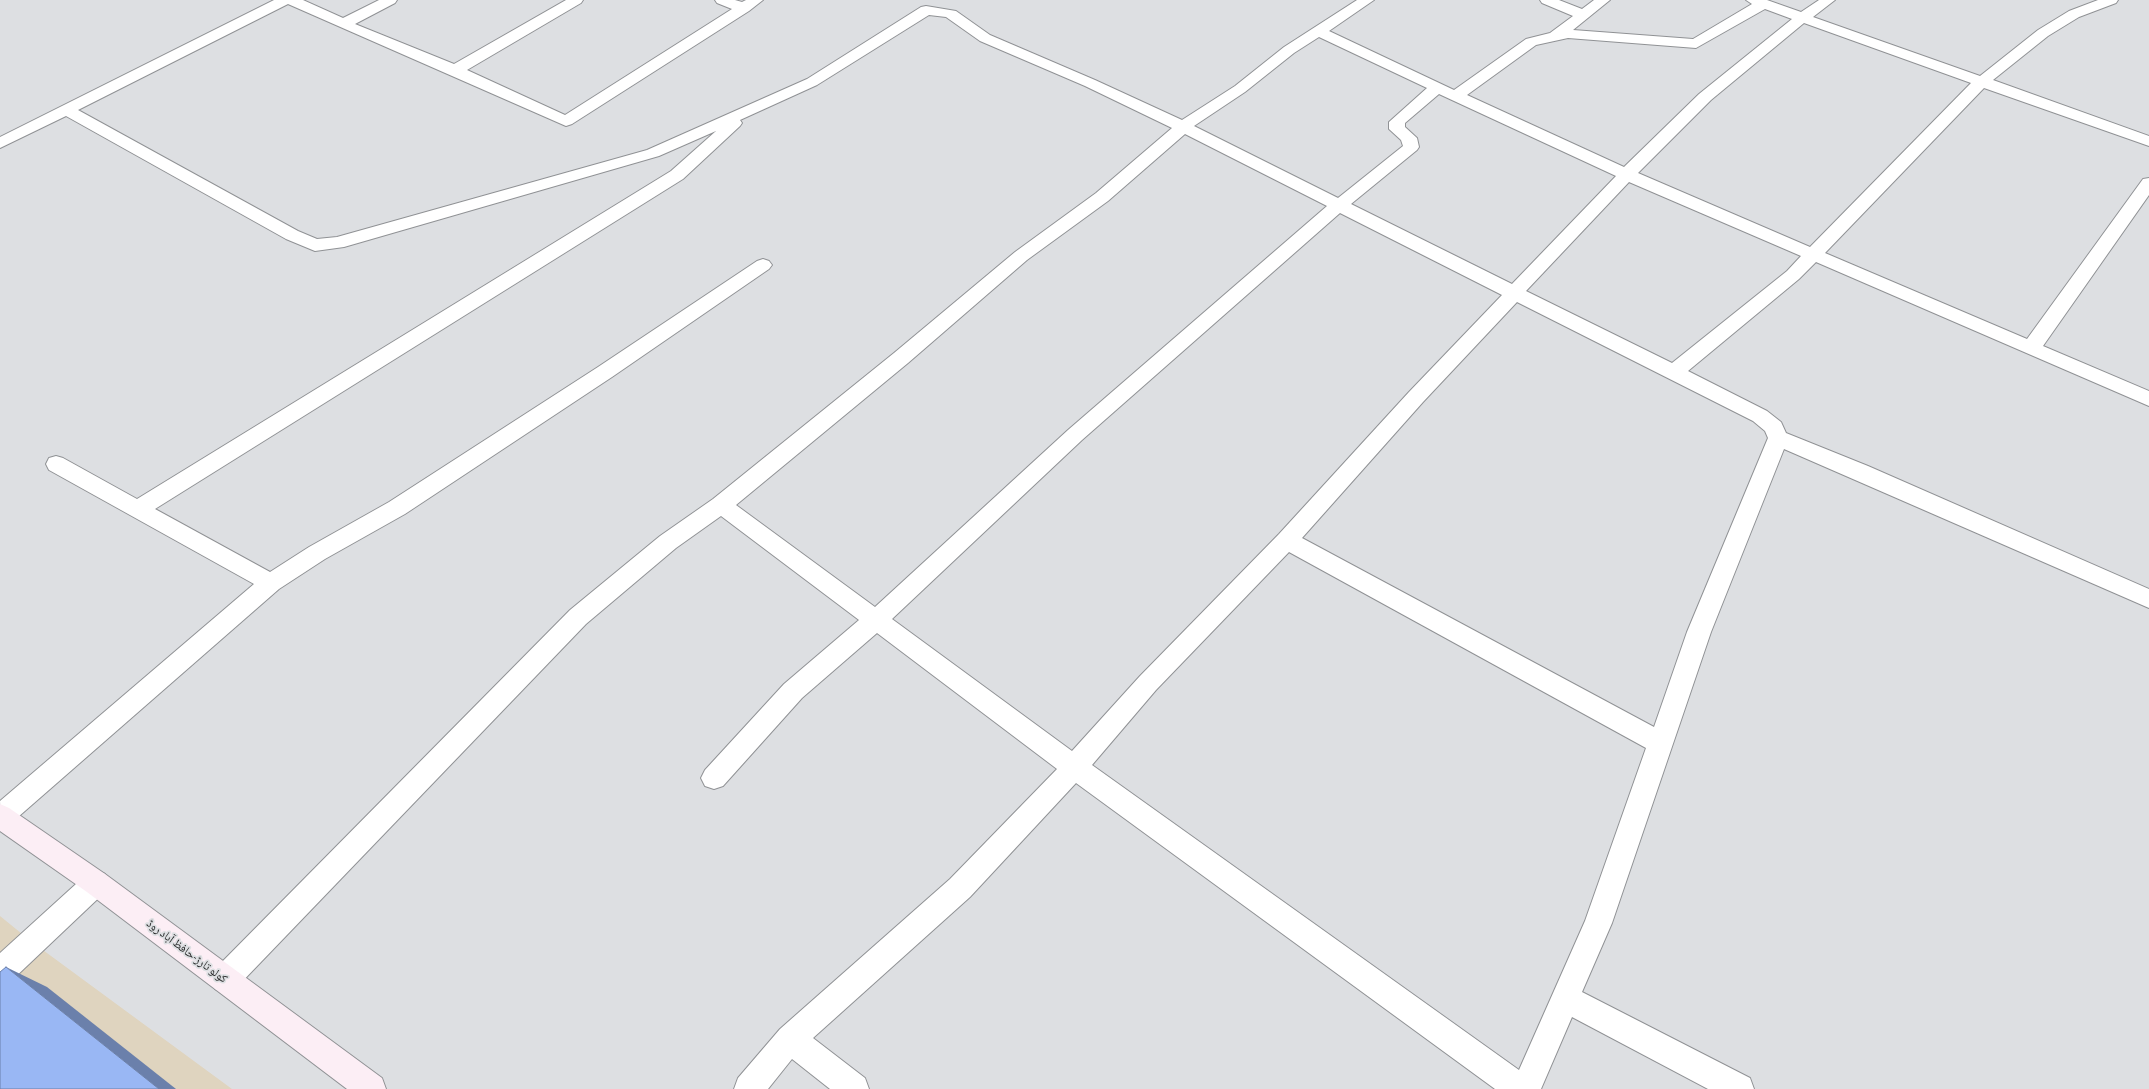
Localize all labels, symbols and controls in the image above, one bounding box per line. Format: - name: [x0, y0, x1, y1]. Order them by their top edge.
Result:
- street label: کولو تارڑ-حافظ آباد روڈ: [144, 916, 230, 986]

